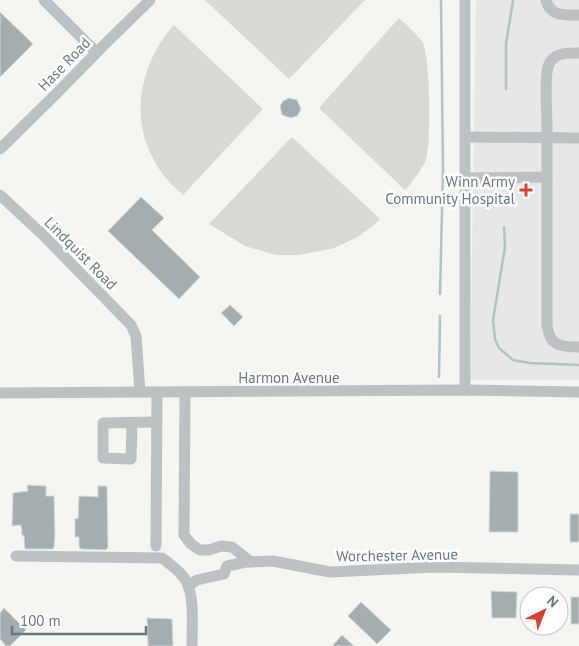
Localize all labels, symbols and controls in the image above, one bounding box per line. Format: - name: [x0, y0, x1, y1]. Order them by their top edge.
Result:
- street label: Hase Road: [34, 33, 94, 95]
- place label: Winn Army Community Hospital: [385, 172, 516, 208]
- marker: Winn Army Community Hospital: [519, 183, 533, 197]
- street label: Lindquist Road: [41, 213, 121, 293]
- street label: Harmon Avenue: [238, 368, 340, 387]
- street label: Worchester Avenue: [336, 544, 458, 566]
- north arrow: [519, 586, 569, 636]
- text: N: [543, 592, 562, 611]
- scale bar: [12, 604, 146, 636]
- text: 100 m: [20, 611, 61, 630]

